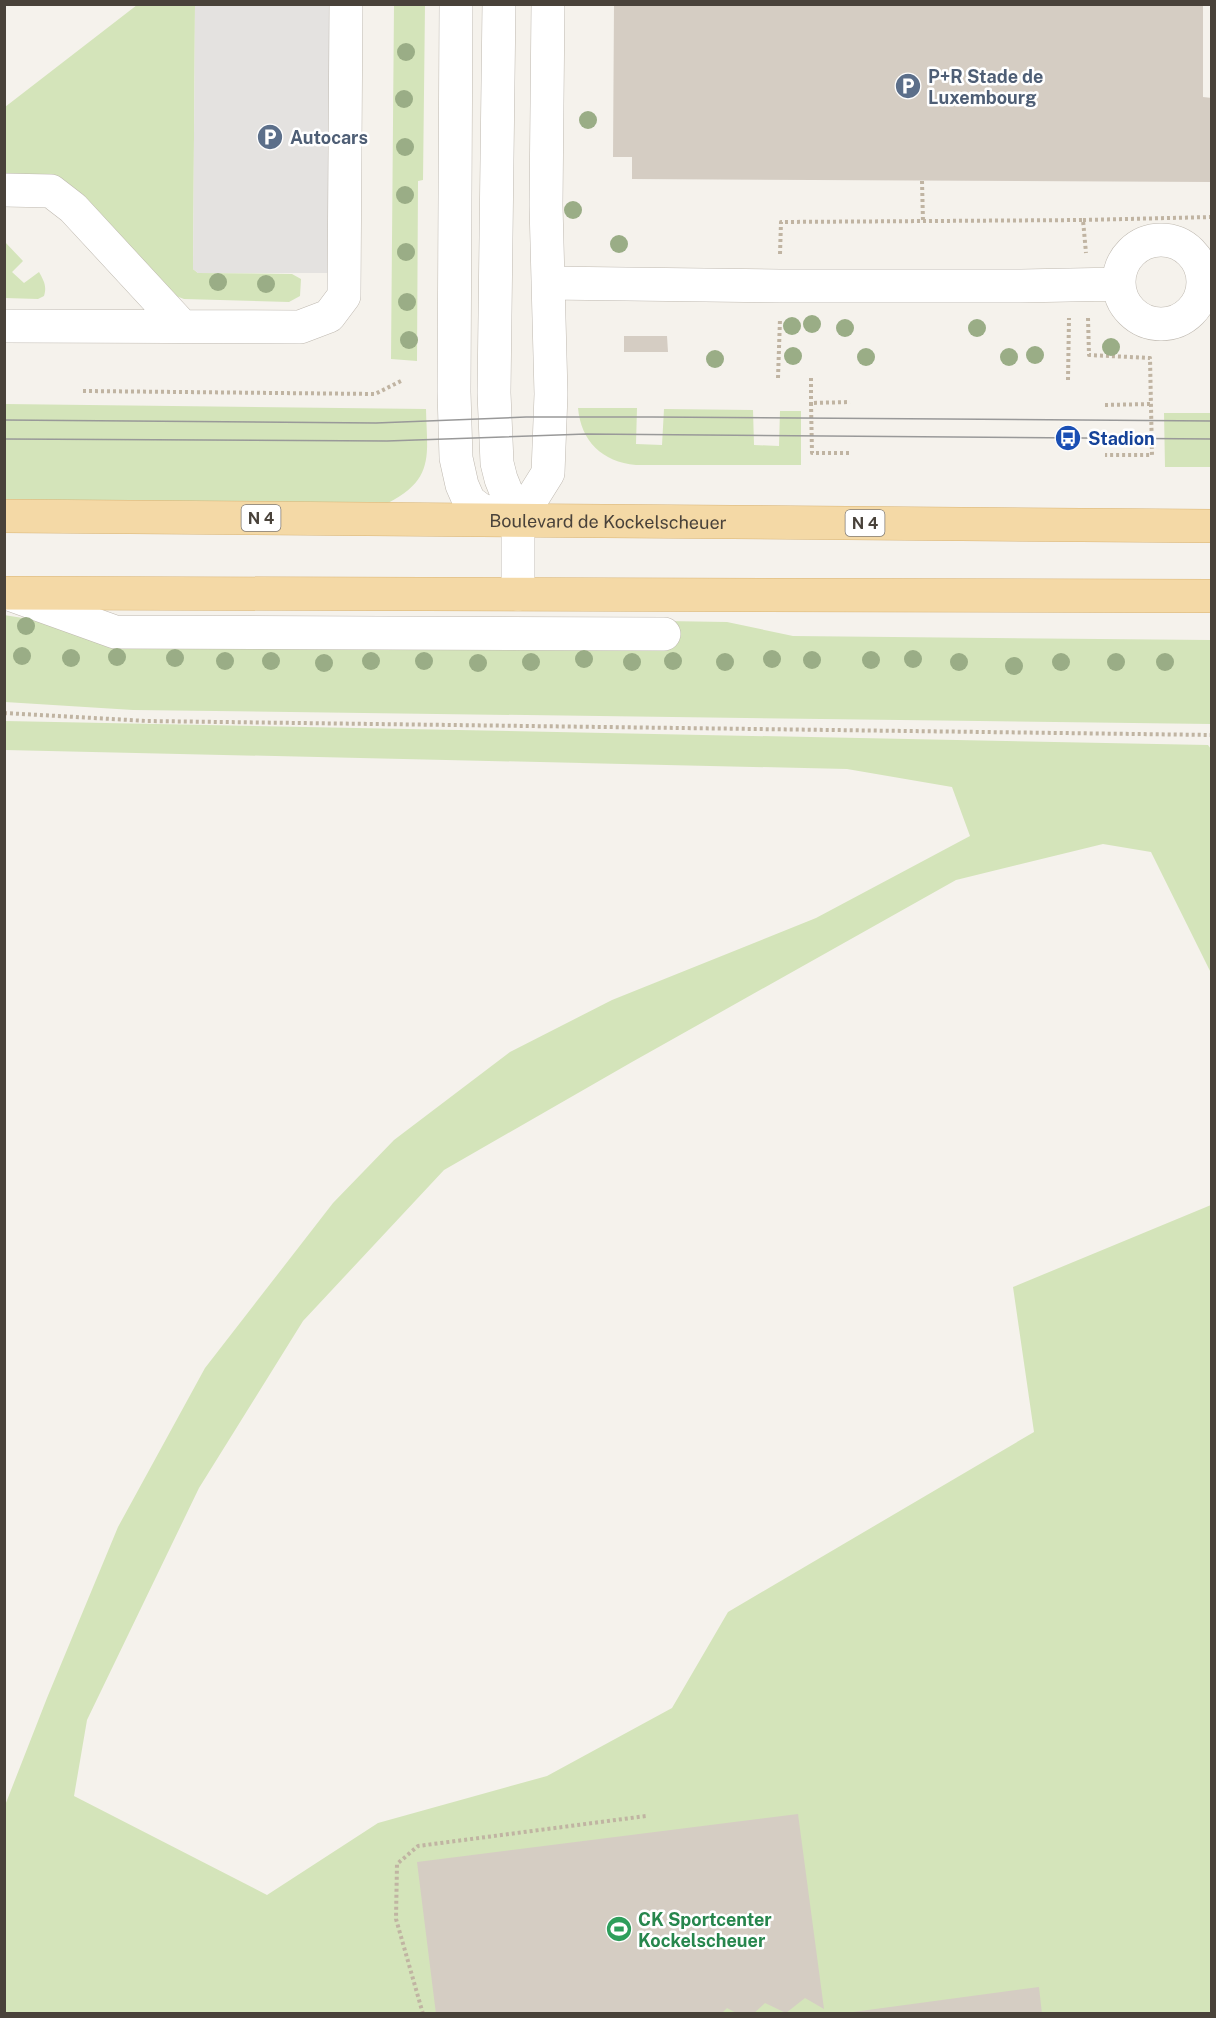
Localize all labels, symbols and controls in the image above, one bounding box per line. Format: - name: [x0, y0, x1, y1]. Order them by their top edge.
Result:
- place label: P+R Stade de Luxembourg: [928, 66, 1043, 108]
- parking icon: P+R Stade de Luxembourg: [893, 71, 923, 101]
- parking icon: Autocars: [255, 122, 285, 152]
- place label: Autocars: [290, 127, 368, 148]
- bus stop icon: Stadion: [1053, 423, 1083, 453]
- place label: Stadion: [1088, 428, 1155, 449]
- road number: N 4: [242, 505, 280, 531]
- street label: Boulevard de Kockelscheuer: [489, 510, 727, 532]
- road number: N 4: [846, 510, 884, 536]
- place label: CK Sportcenter Kockelscheuer: [638, 1909, 772, 1951]
- sports icon: CK Sportcenter Kockelscheuer: [604, 1914, 634, 1944]

